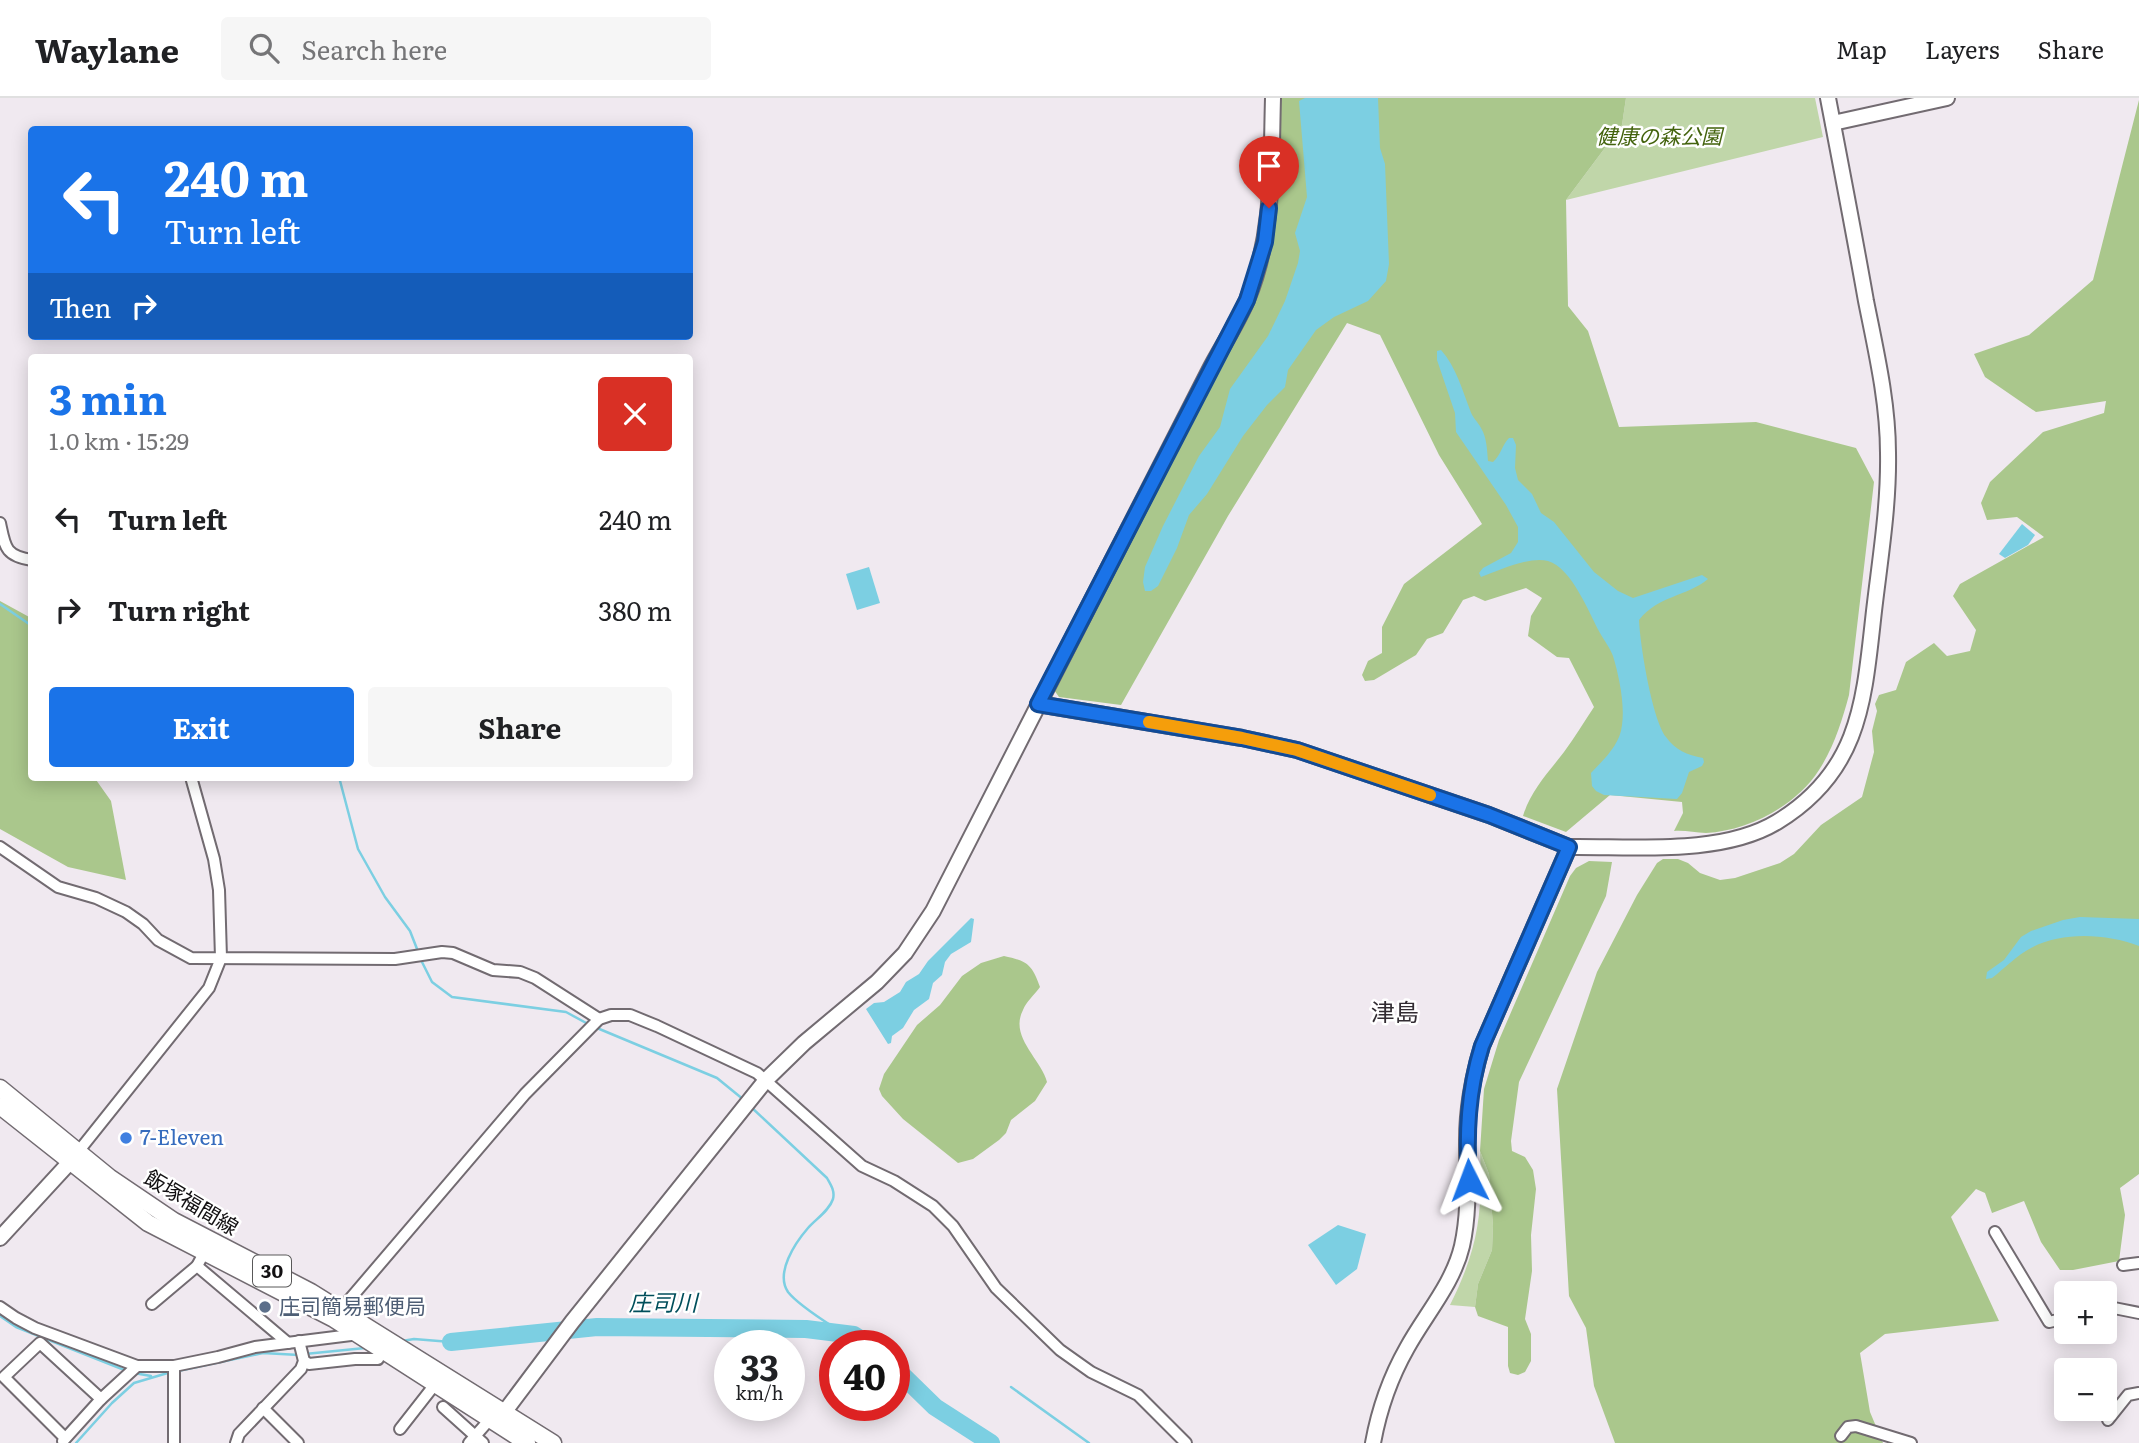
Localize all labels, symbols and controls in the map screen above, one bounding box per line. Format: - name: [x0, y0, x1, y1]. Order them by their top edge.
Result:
- search box: [221, 17, 711, 80]
- text: Waylane: [35, 24, 179, 73]
- icon: search: [245, 29, 283, 67]
- text: Search here: [301, 29, 447, 68]
- text: Map: [1836, 31, 1887, 66]
- text: Layers: [1925, 31, 1999, 66]
- text: Share: [2037, 31, 2104, 66]
- park label: 健康の森公園: [1596, 119, 1725, 150]
- pin: [1239, 136, 1299, 208]
- text: 240 m: [164, 139, 309, 212]
- icon: arrive: [1250, 147, 1288, 185]
- icon: left: [49, 154, 140, 245]
- text: Turn left: [164, 206, 301, 254]
- text: Then: [49, 287, 111, 326]
- icon: right: [125, 287, 163, 325]
- text: 3 min: [49, 366, 167, 428]
- button: close: [598, 377, 672, 451]
- text: 1.0 km · 15:29: [49, 423, 189, 457]
- text: Turn left: [108, 499, 227, 538]
- text: 240 m: [599, 499, 672, 538]
- icon: left: [49, 500, 87, 538]
- text: Turn right: [108, 590, 250, 629]
- text: 380 m: [598, 590, 672, 629]
- icon: right: [49, 591, 87, 629]
- button: Exit: [49, 687, 354, 767]
- button: Share: [368, 687, 672, 767]
- district label: 津島: [1371, 993, 1419, 1028]
- place label: 7-Eleven: [140, 1120, 224, 1151]
- marker: 7-Eleven: [118, 1130, 134, 1146]
- position arrow: [1432, 1143, 1506, 1217]
- street label: 飯塚福間線: [139, 1161, 245, 1241]
- road number: 30: [253, 1256, 291, 1287]
- map controls: [2054, 1281, 2117, 1421]
- button: +: [2054, 1281, 2117, 1344]
- water label: 庄司川: [629, 1284, 701, 1318]
- place label: 庄司簡易郵便局: [279, 1289, 426, 1320]
- marker: 庄司簡易郵便局: [257, 1299, 273, 1315]
- speed limit sign: 40: [819, 1330, 910, 1421]
- text: 33: [740, 1340, 779, 1392]
- button: −: [2054, 1358, 2117, 1421]
- text: km/h: [736, 1379, 783, 1406]

